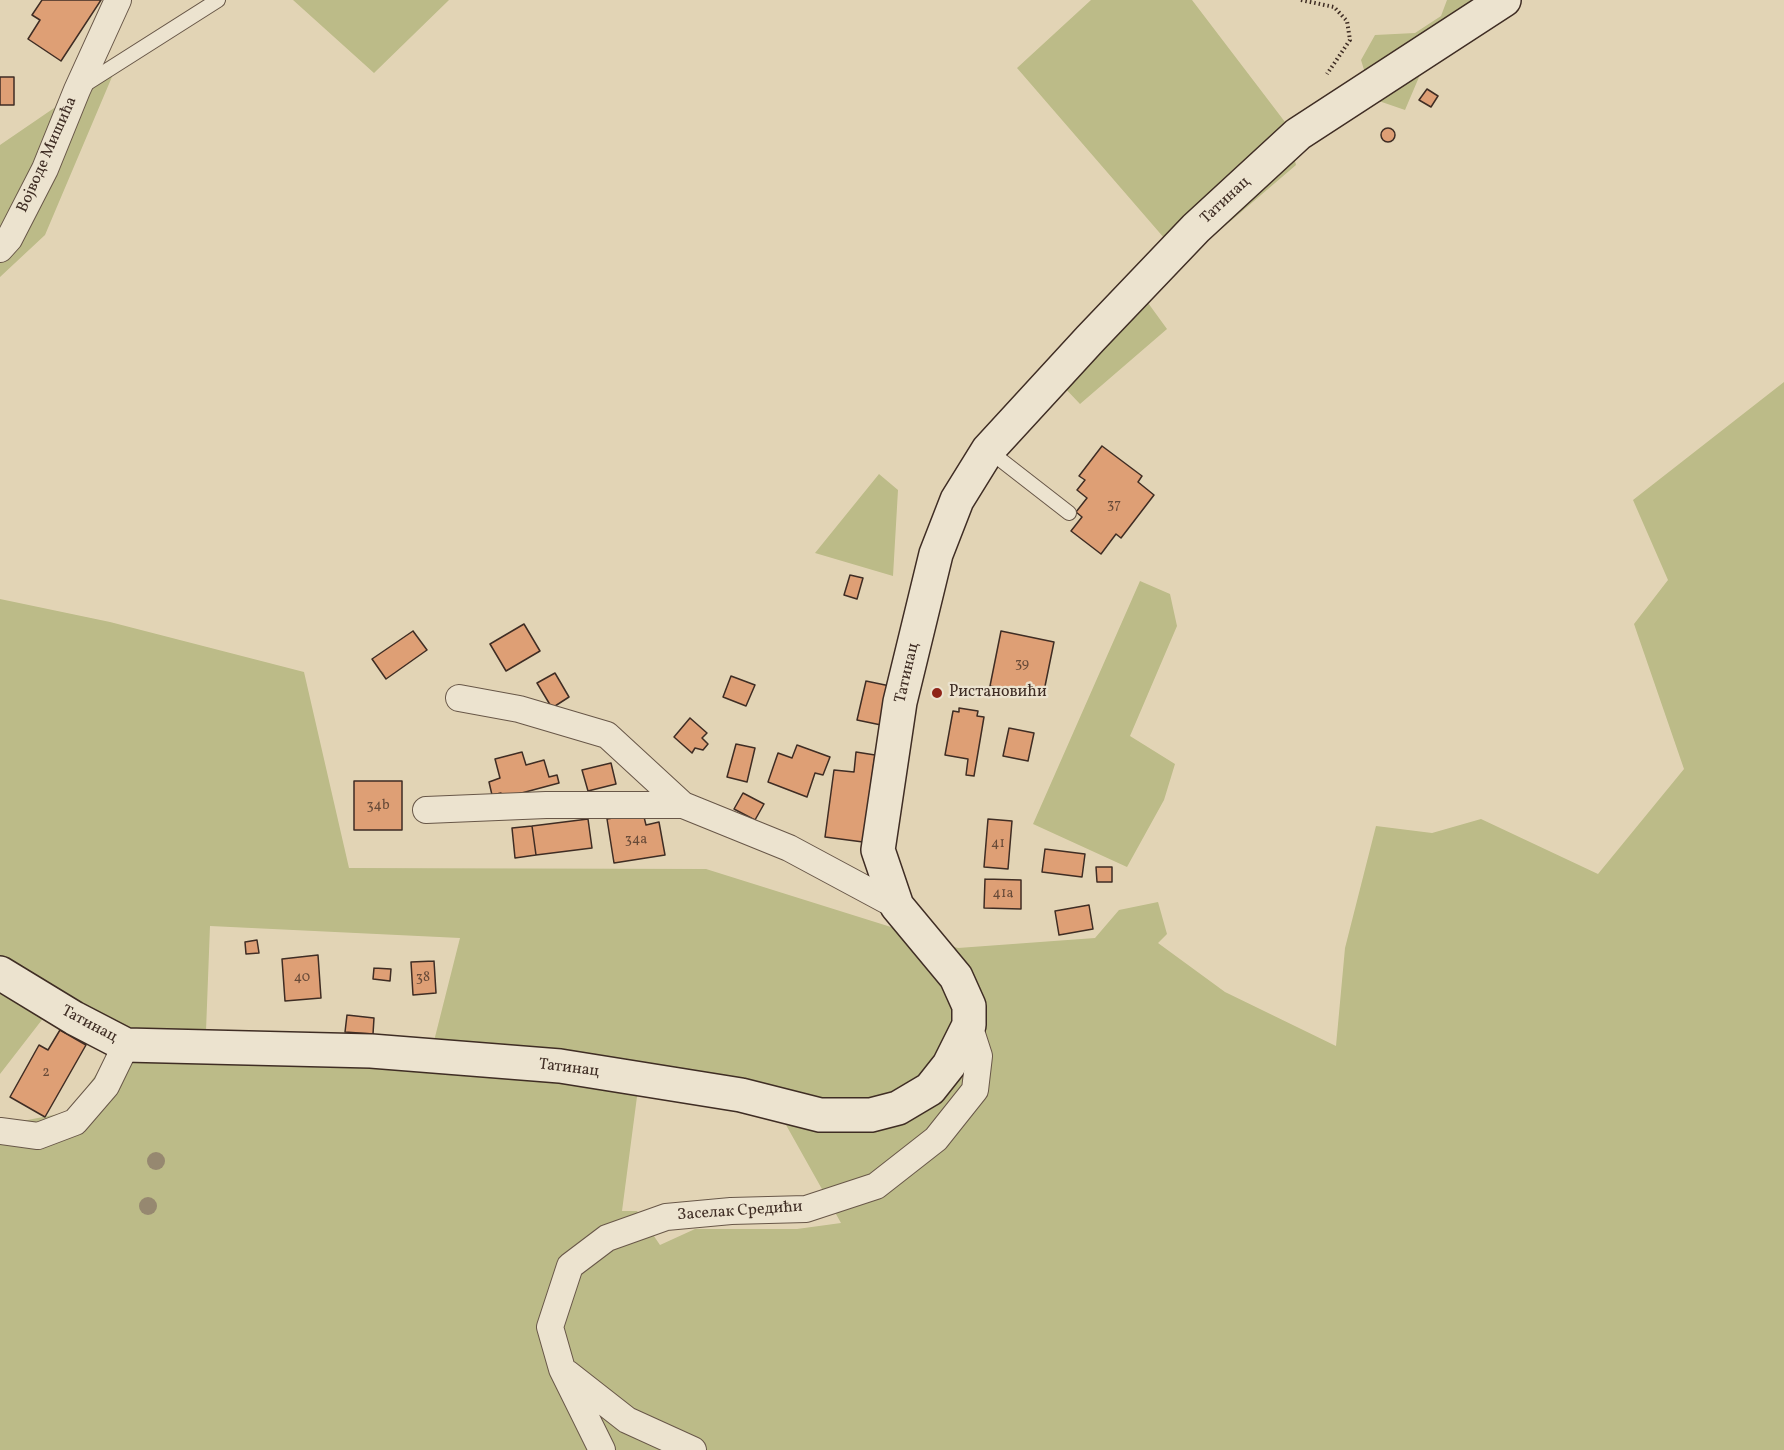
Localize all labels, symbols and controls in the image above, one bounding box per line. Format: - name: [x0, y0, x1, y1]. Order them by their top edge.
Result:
- street label: Војводе Мишића: [14, 94, 82, 216]
- street label: Татинац: [1197, 173, 1255, 229]
- house number: 37: [1107, 497, 1121, 513]
- street label: Татинац: [892, 641, 924, 705]
- house number: 39: [1015, 656, 1029, 672]
- place label: Ристановићи: [949, 683, 1047, 703]
- marker: Ристановићи: [930, 686, 944, 700]
- house number: 34b: [366, 798, 390, 814]
- house number: 34a: [625, 832, 647, 848]
- house number: 41: [991, 836, 1005, 852]
- house number: 41a: [993, 886, 1013, 902]
- house number: 40: [294, 970, 310, 986]
- house number: 38: [416, 970, 430, 986]
- street label: Татинац: [58, 1002, 120, 1048]
- street label: Татинац: [538, 1056, 600, 1082]
- house number: 2: [42, 1065, 50, 1081]
- street label: Заселак Средићи: [677, 1198, 803, 1226]

